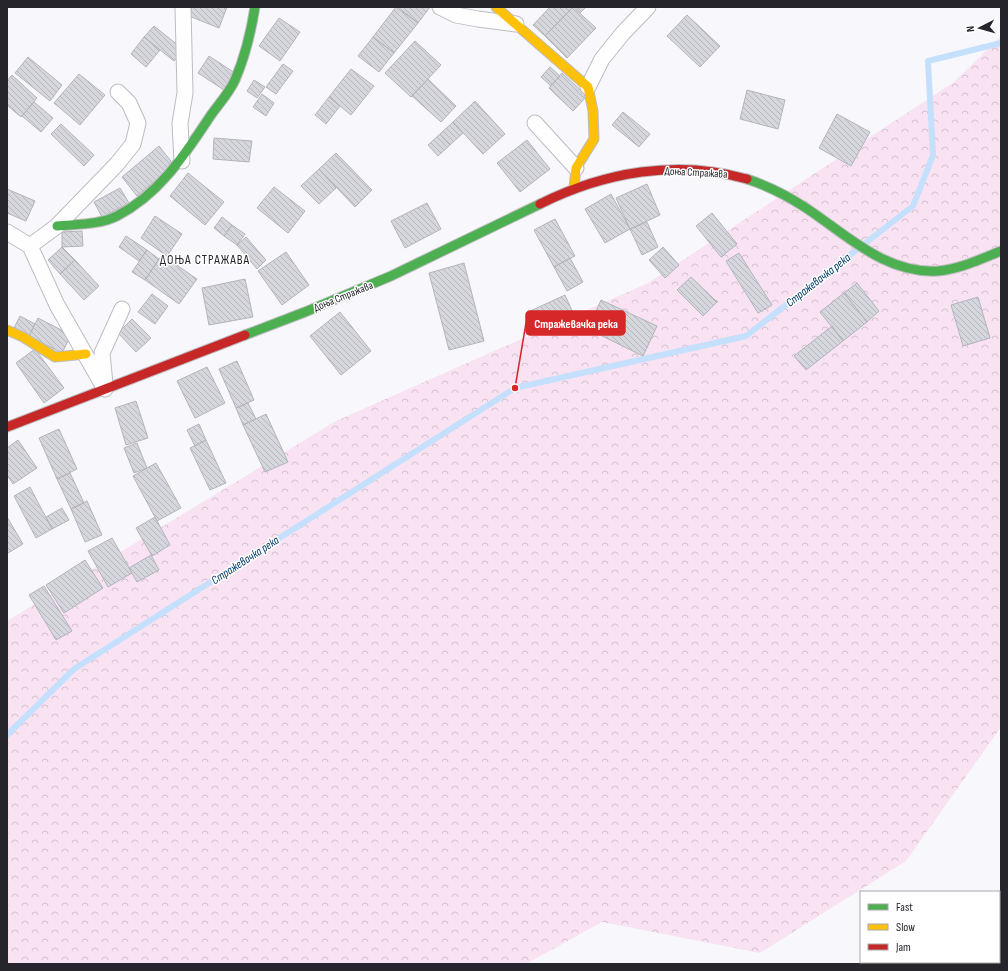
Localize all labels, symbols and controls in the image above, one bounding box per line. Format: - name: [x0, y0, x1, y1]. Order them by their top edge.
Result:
- north arrow: [960, 8, 1000, 48]
- text: N: [964, 25, 977, 33]
- street label: Доња Стражава: [664, 164, 728, 181]
- water label: Стражевачка река: [783, 250, 854, 310]
- district label: ДОЊА СТРАЖАВА: [160, 252, 250, 268]
- street label: Доња Стражава: [312, 279, 375, 314]
- callout: Стражевачка река: [526, 311, 625, 335]
- text: Стражевачка река: [534, 317, 618, 332]
- water label: Стражевачка река: [208, 533, 282, 588]
- legend: [860, 891, 1000, 963]
- text: Fast: [896, 900, 913, 915]
- text: Slow: [896, 920, 915, 935]
- text: Jam: [895, 940, 911, 955]

